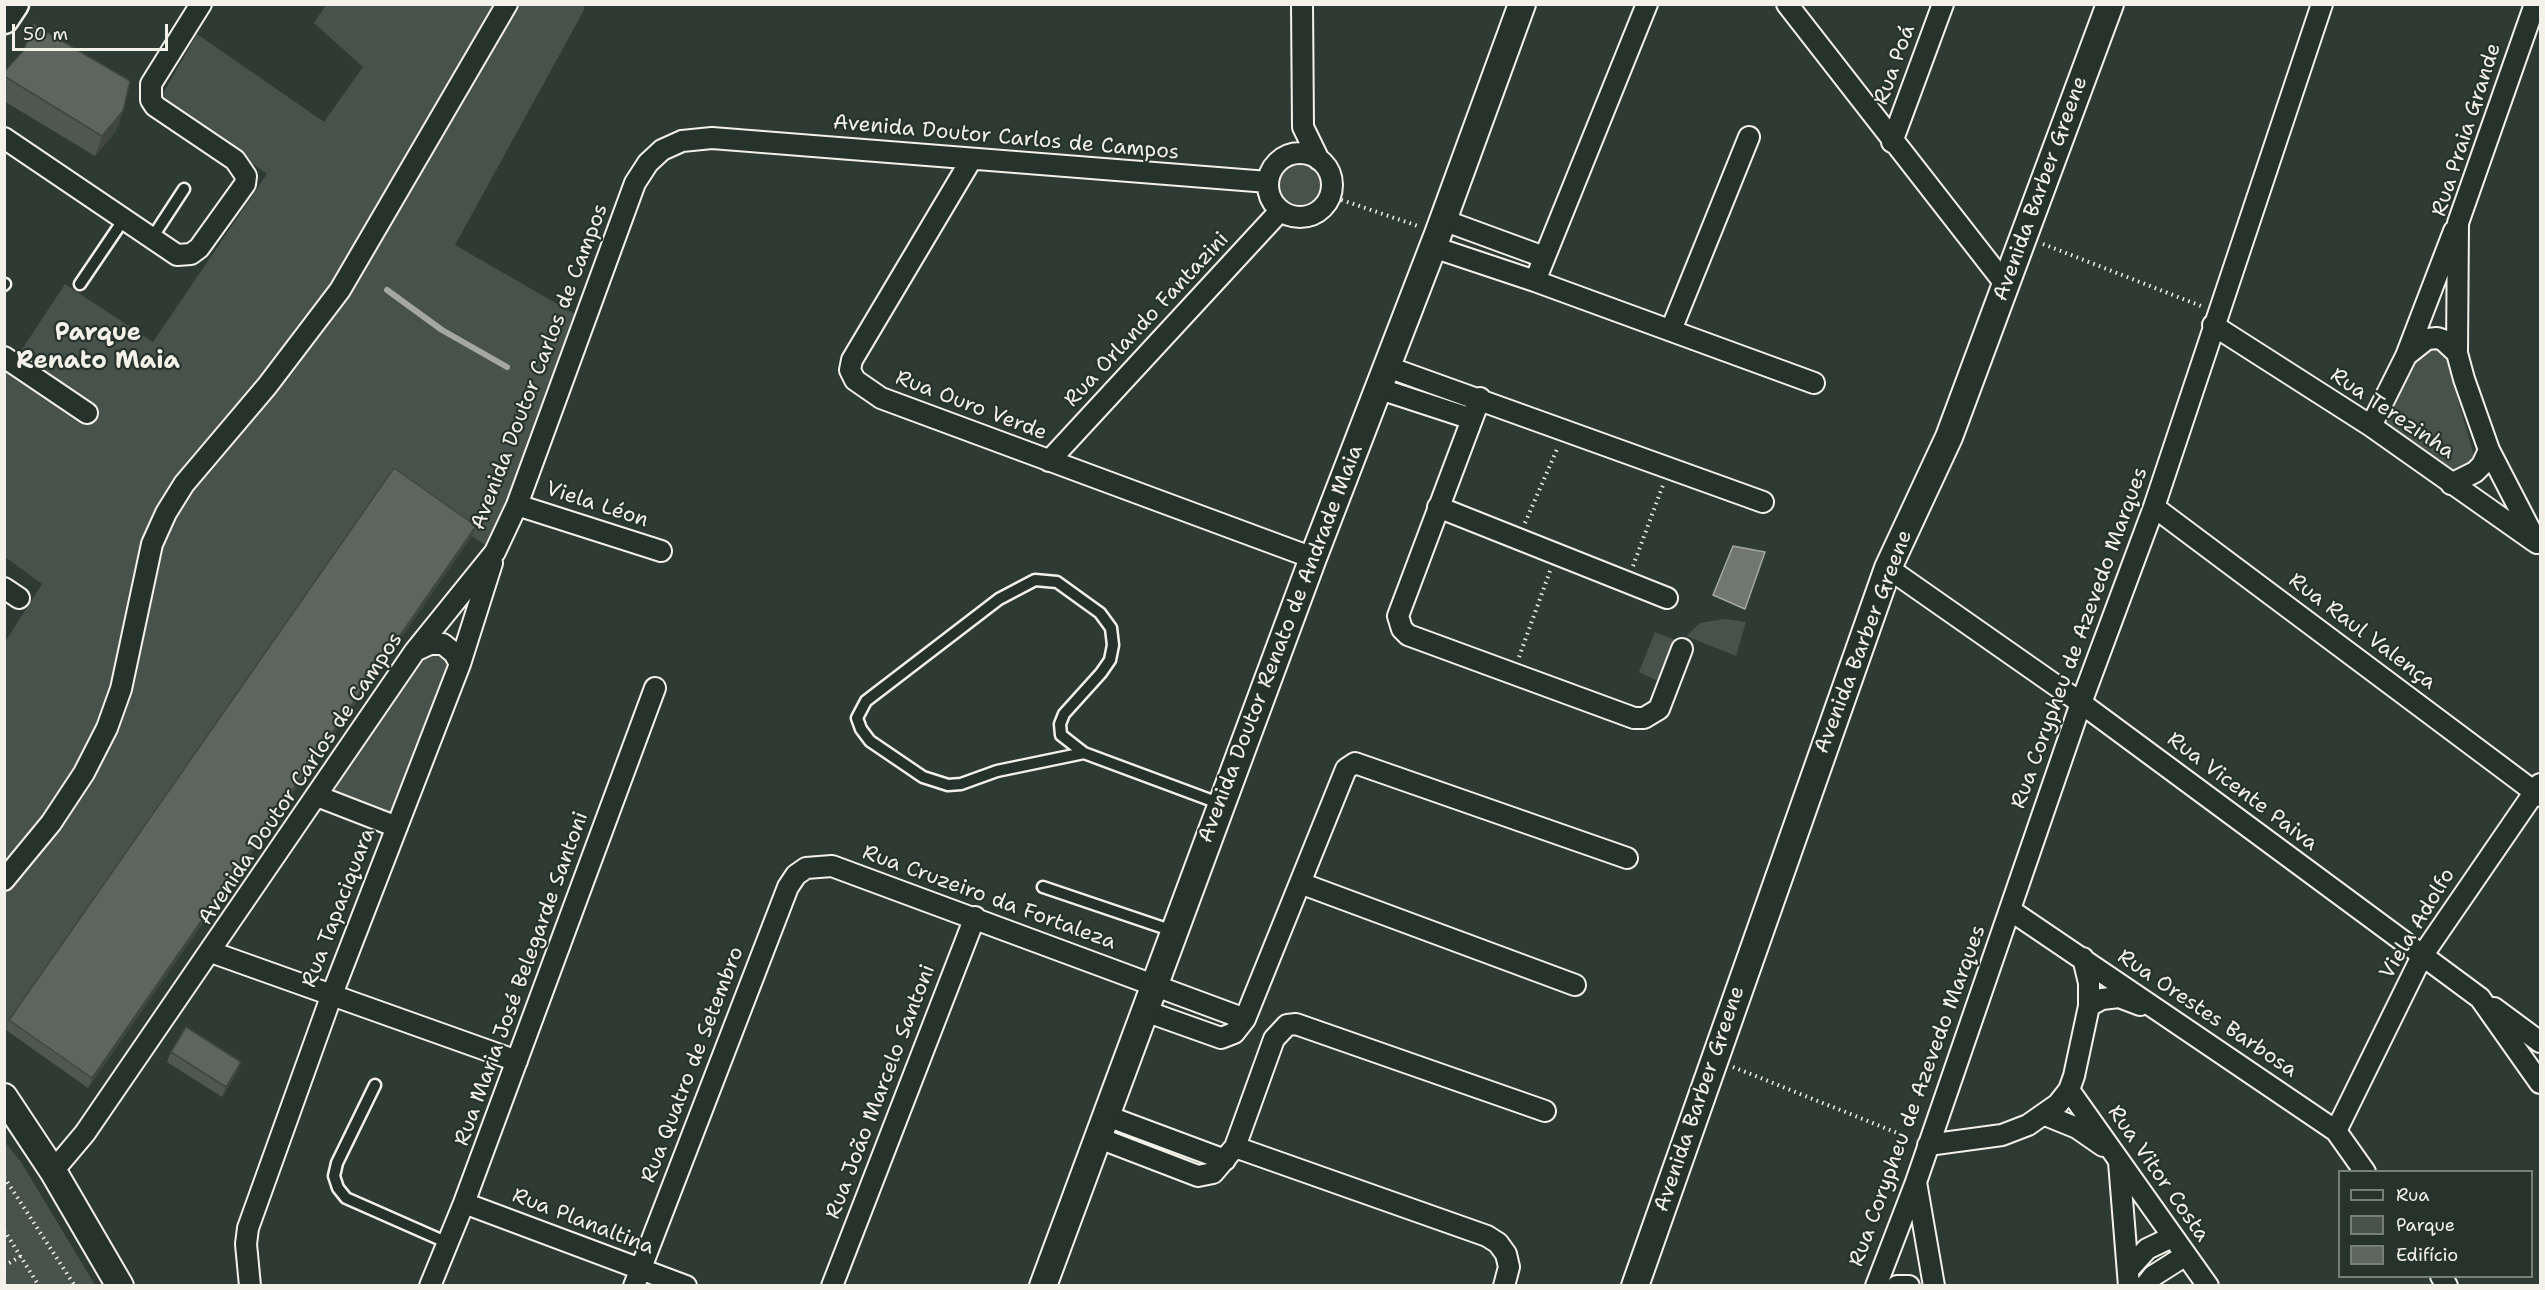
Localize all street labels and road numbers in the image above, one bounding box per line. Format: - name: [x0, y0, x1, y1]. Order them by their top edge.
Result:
- street label: Rua Poá: [1869, 22, 1921, 108]
- street label: Rua Praia Grande: [2427, 40, 2507, 220]
- street label: Avenida Barber Greene: [1989, 73, 2093, 305]
- street label: Avenida Doutor Carlos de Campos: [832, 110, 1180, 166]
- street label: Avenida Doutor Carlos de Campos: [466, 200, 614, 534]
- street label: Rua Orlando Fantazini: [1059, 227, 1235, 413]
- street label: Rua Terezinha: [2325, 363, 2459, 465]
- street label: Rua Ouro Verde: [892, 366, 1050, 446]
- street label: Avenida Doutor Renato de Andrade Maia: [1193, 442, 1369, 846]
- street label: Rua Corypheu de Azevedo Marques: [2006, 464, 2154, 812]
- street label: Viela Léon: [543, 477, 651, 533]
- street label: Avenida Barber Greene: [1810, 527, 1918, 757]
- street label: Rua Raul Valença: [2283, 568, 2441, 696]
- street label: Avenida Doutor Carlos de Campos: [193, 628, 409, 930]
- street label: Rua Vicente Paiva: [2162, 727, 2322, 857]
- street label: Rua Maria José Belegarde Santoni: [450, 809, 594, 1149]
- street label: Rua Tapaciquara: [297, 825, 381, 991]
- street label: Rua Cruzeiro da Fortaleza: [859, 840, 1119, 956]
- street label: Viela Adolfo: [2375, 864, 2461, 984]
- street label: Rua Corypheu de Azevedo Marques: [1844, 922, 1992, 1270]
- street label: Rua Quatro de Setembro: [636, 943, 750, 1187]
- street label: Rua Orestes Barbosa: [2112, 944, 2302, 1084]
- street label: Rua João Marcelo Santoni: [821, 961, 941, 1223]
- street label: Avenida Barber Greene: [1649, 983, 1751, 1215]
- street label: Rua Vitor Costa: [2102, 1101, 2214, 1247]
- street label: Rua Planaltina: [509, 1183, 657, 1261]

